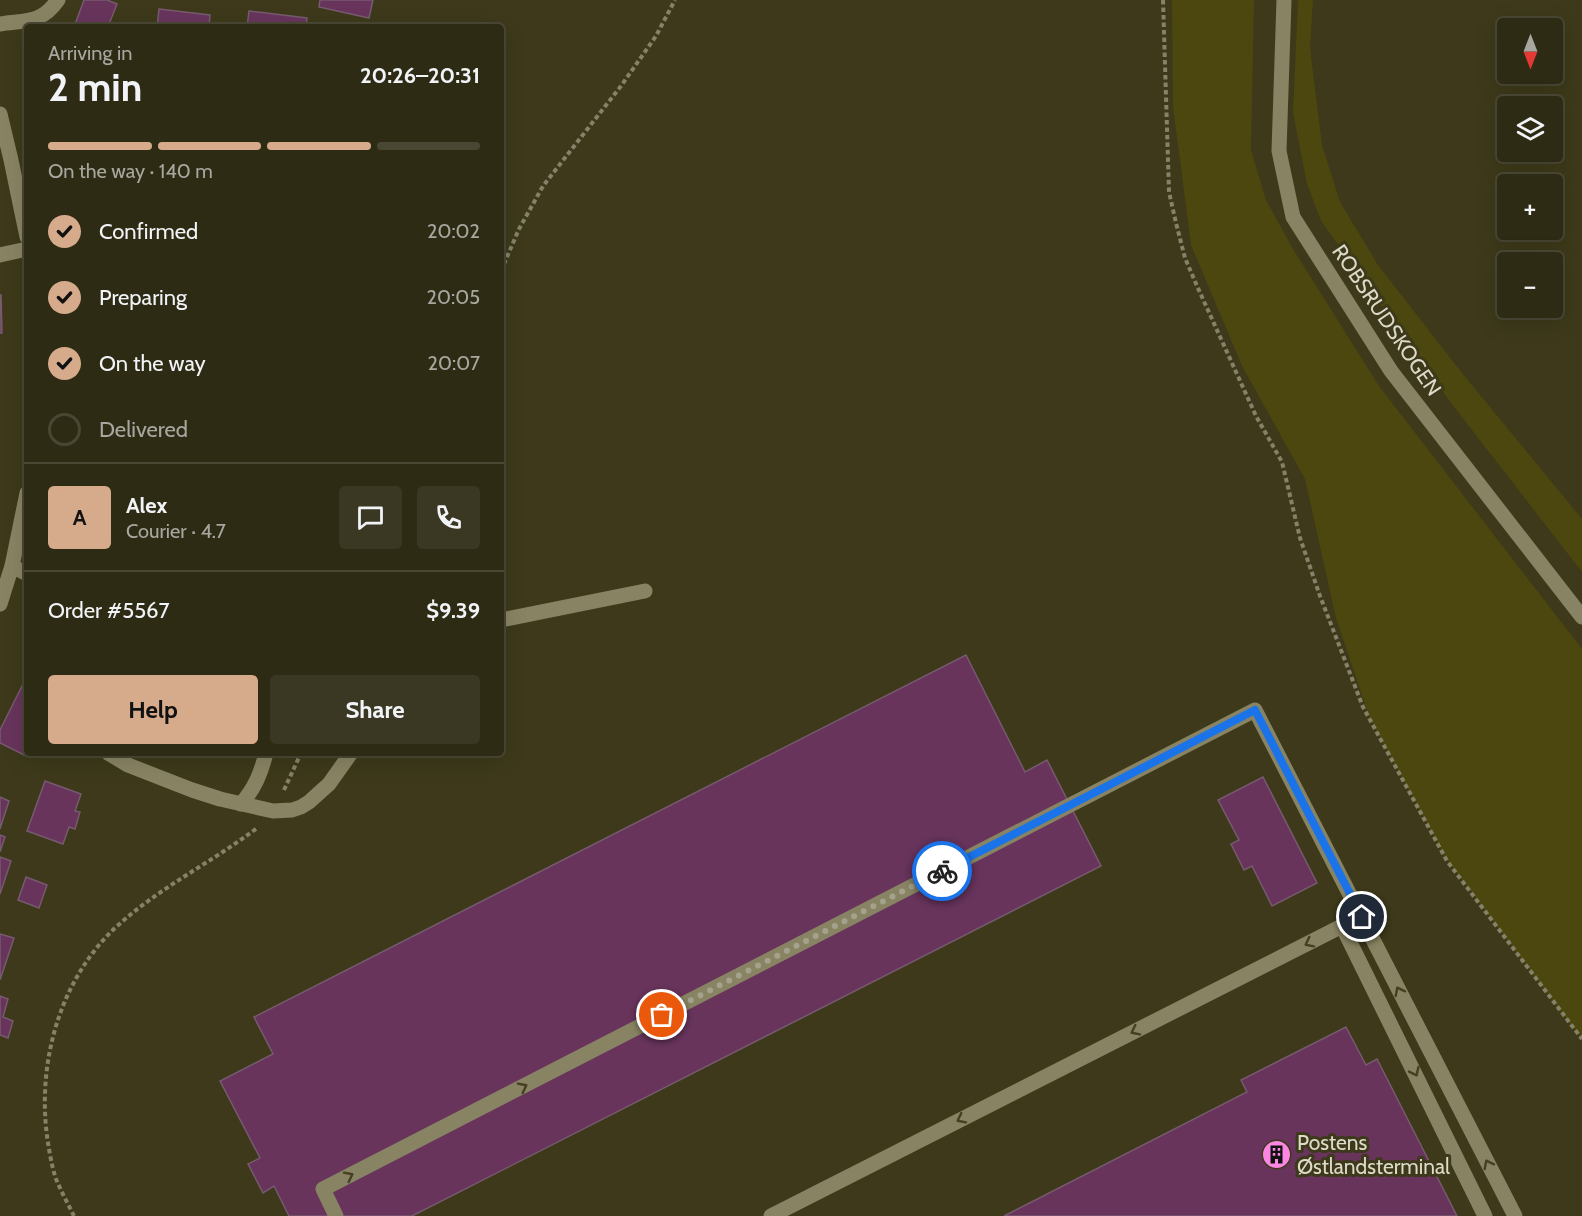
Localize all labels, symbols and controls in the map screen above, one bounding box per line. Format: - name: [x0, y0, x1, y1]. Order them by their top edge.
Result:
- north arrow: [1497, 18, 1563, 84]
- map controls: [1497, 18, 1563, 318]
- text: Arriving in: [48, 41, 132, 65]
- text: 20:26–20:31: [360, 62, 480, 89]
- text: 2 min: [48, 63, 142, 111]
- button: layers: [1497, 96, 1563, 162]
- text: On the way · 140 m: [48, 159, 213, 183]
- button: +: [1497, 174, 1563, 240]
- icon: check: [48, 215, 81, 248]
- text: Confirmed: [99, 218, 198, 245]
- text: 20:02: [427, 219, 480, 243]
- street label: ROBSRUDSKOGEN: [1327, 240, 1447, 400]
- button: −: [1497, 252, 1563, 318]
- icon: check: [48, 281, 81, 314]
- text: Preparing: [99, 284, 187, 311]
- text: 20:05: [427, 285, 480, 309]
- icon: check: [48, 347, 81, 380]
- text: On the way: [99, 350, 206, 377]
- text: 20:07: [428, 351, 480, 375]
- text: Delivered: [99, 416, 188, 443]
- button: chat: [339, 486, 402, 549]
- button: phone: [417, 486, 480, 549]
- text: Alex: [126, 492, 167, 519]
- text: A: [73, 504, 86, 531]
- text: Courier · 4.7: [126, 519, 226, 543]
- text: Order #5567: [48, 597, 170, 624]
- text: $9.39: [426, 597, 480, 624]
- button: Help: [48, 675, 258, 744]
- button: Share: [270, 675, 480, 744]
- courier: [912, 841, 972, 901]
- icon: bike: [926, 855, 959, 888]
- pin: [1336, 891, 1387, 942]
- icon: home: [1345, 900, 1378, 933]
- one-way arrow: [1304, 935, 1315, 947]
- one-way arrow: [1395, 986, 1407, 997]
- pin: [636, 989, 687, 1040]
- icon: bag: [645, 998, 678, 1031]
- one-way arrow: [1131, 1024, 1142, 1035]
- one-way arrow: [1407, 1066, 1419, 1077]
- one-way arrow: [516, 1083, 527, 1094]
- one-way arrow: [957, 1112, 968, 1124]
- place label: Postens Østlandsterminal: [1297, 1130, 1450, 1179]
- building icon: Postens Østlandsterminal: [1260, 1138, 1292, 1170]
- one-way arrow: [1484, 1159, 1496, 1170]
- one-way arrow: [343, 1172, 353, 1183]

